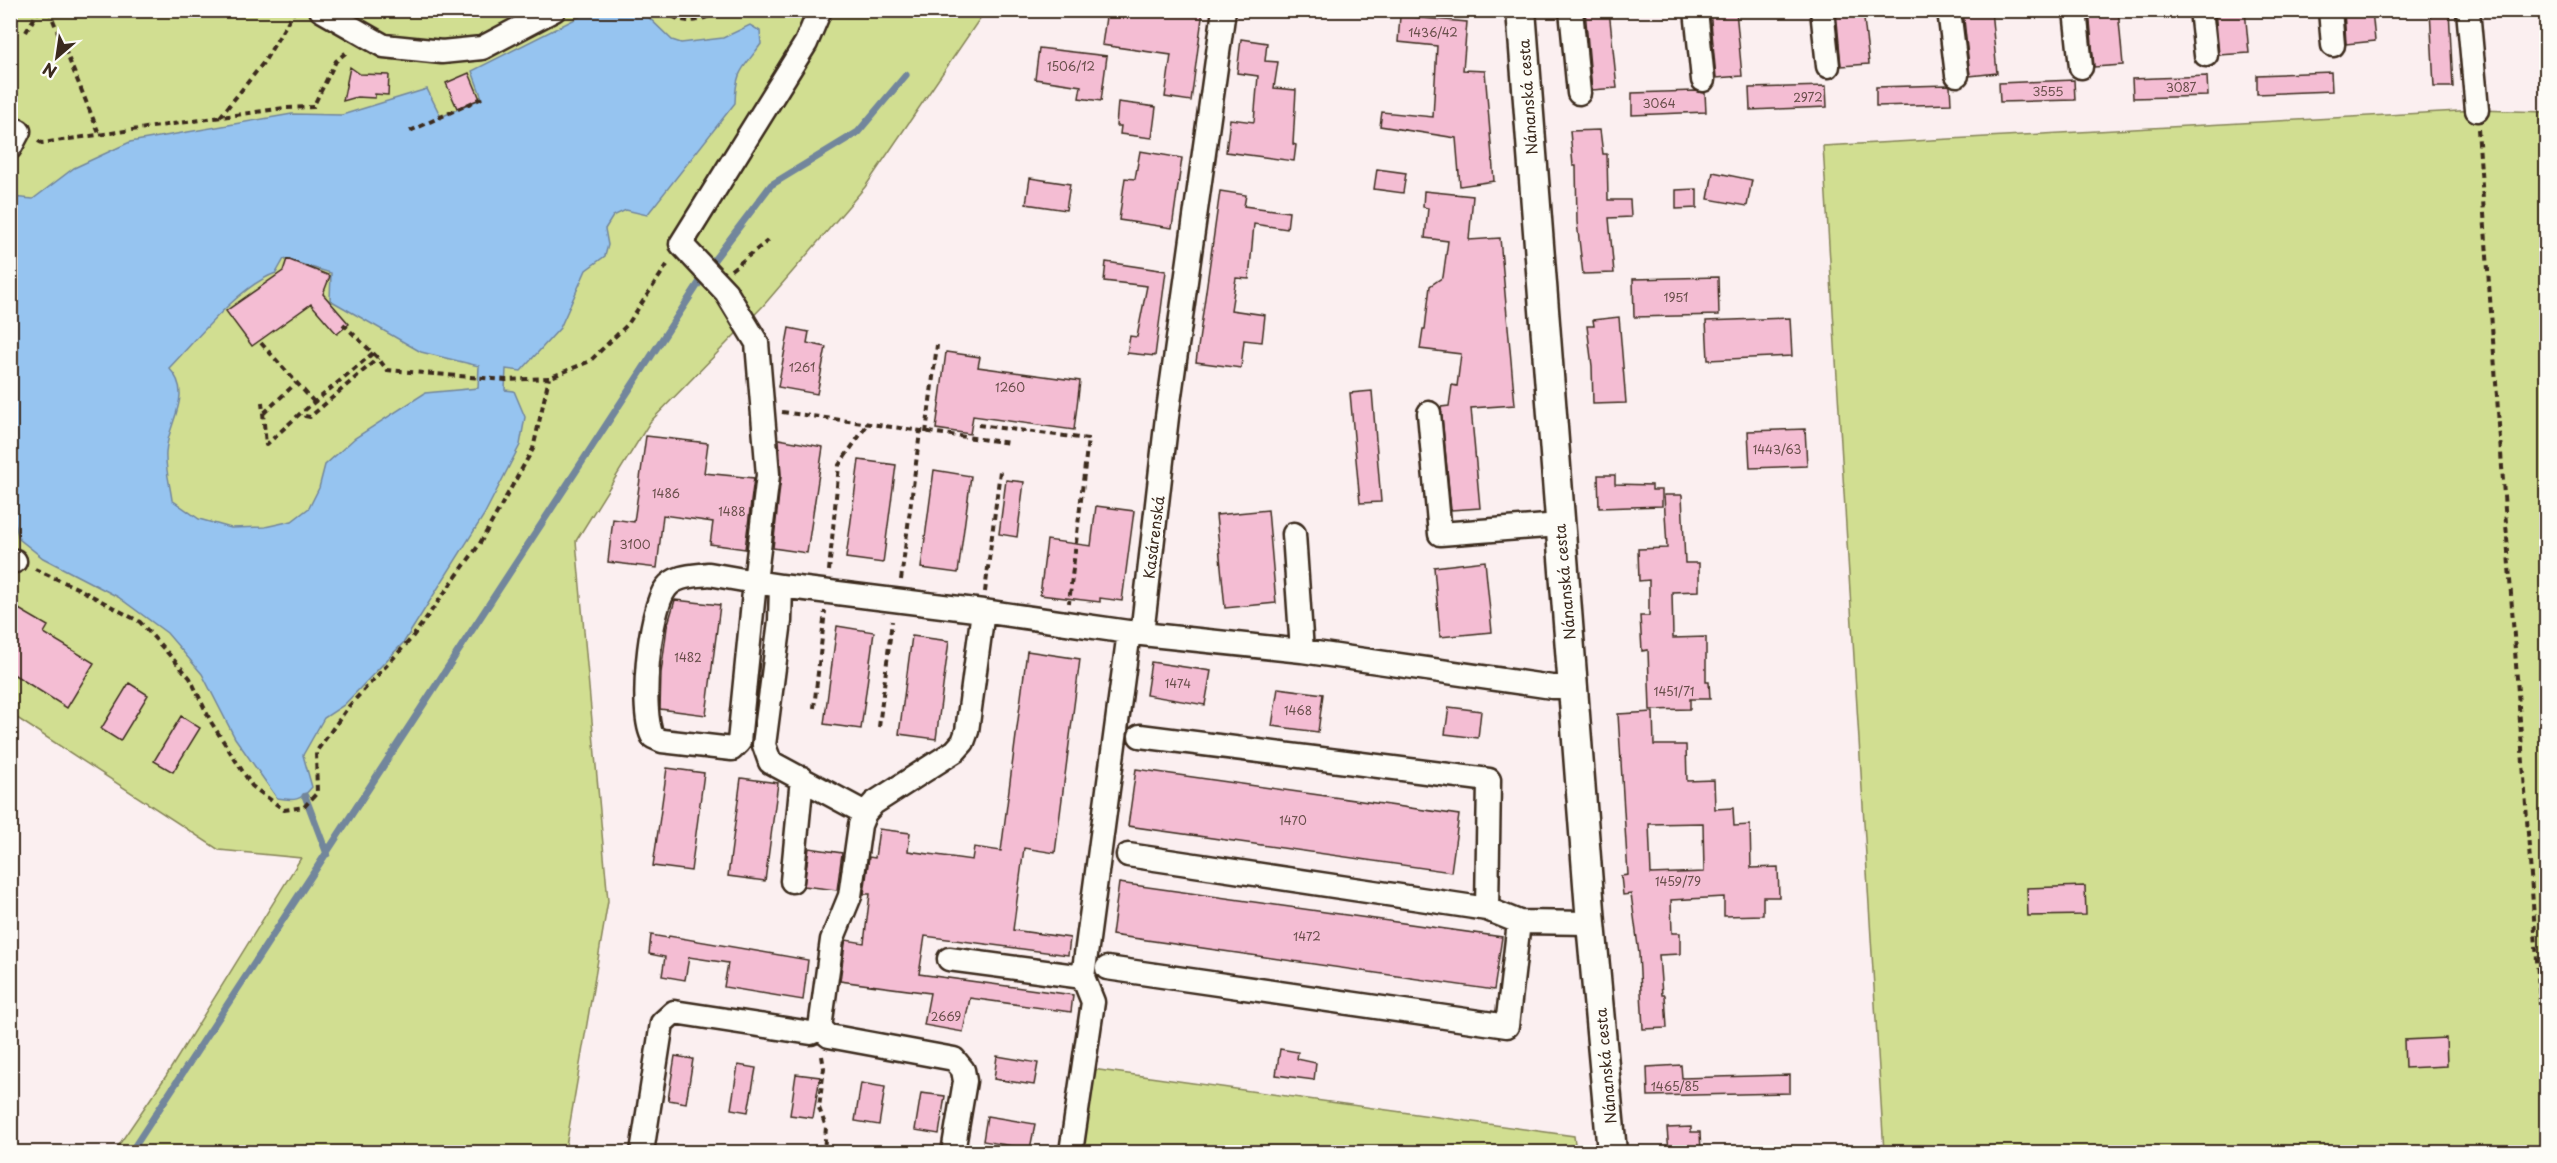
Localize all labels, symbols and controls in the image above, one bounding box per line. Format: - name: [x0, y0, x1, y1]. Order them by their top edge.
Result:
- house number: 1436/42: [1408, 23, 1458, 41]
- north arrow: [27, 27, 87, 87]
- street label: Nánanská cesta: [1511, 38, 1543, 156]
- text: N: [38, 57, 61, 85]
- house number: 1506/12: [1047, 57, 1095, 75]
- house number: 3087: [2166, 78, 2196, 96]
- house number: 3555: [2033, 82, 2063, 100]
- house number: 2972: [1793, 88, 1823, 106]
- house number: 3064: [1642, 94, 1676, 112]
- house number: 1951: [1664, 288, 1688, 306]
- house number: 1261: [789, 358, 815, 376]
- house number: 1260: [995, 378, 1025, 396]
- house number: 1443/63: [1753, 440, 1801, 458]
- house number: 1486: [652, 484, 680, 502]
- street label: Kasárenská: [1137, 494, 1170, 580]
- house number: 1488: [718, 502, 746, 520]
- street label: Nánanská cesta: [1547, 523, 1581, 641]
- house number: 3100: [619, 535, 651, 553]
- house number: 1482: [674, 648, 702, 666]
- house number: 1474: [1165, 674, 1191, 692]
- house number: 1451/71: [1654, 682, 1694, 700]
- house number: 1468: [1284, 701, 1312, 719]
- house number: 1470: [1279, 811, 1307, 829]
- house number: 1459/79: [1655, 872, 1701, 890]
- house number: 1472: [1293, 927, 1321, 945]
- house number: 2669: [931, 1007, 961, 1025]
- street label: Nánanská cesta: [1588, 1007, 1622, 1125]
- house number: 1465/85: [1651, 1077, 1699, 1095]

